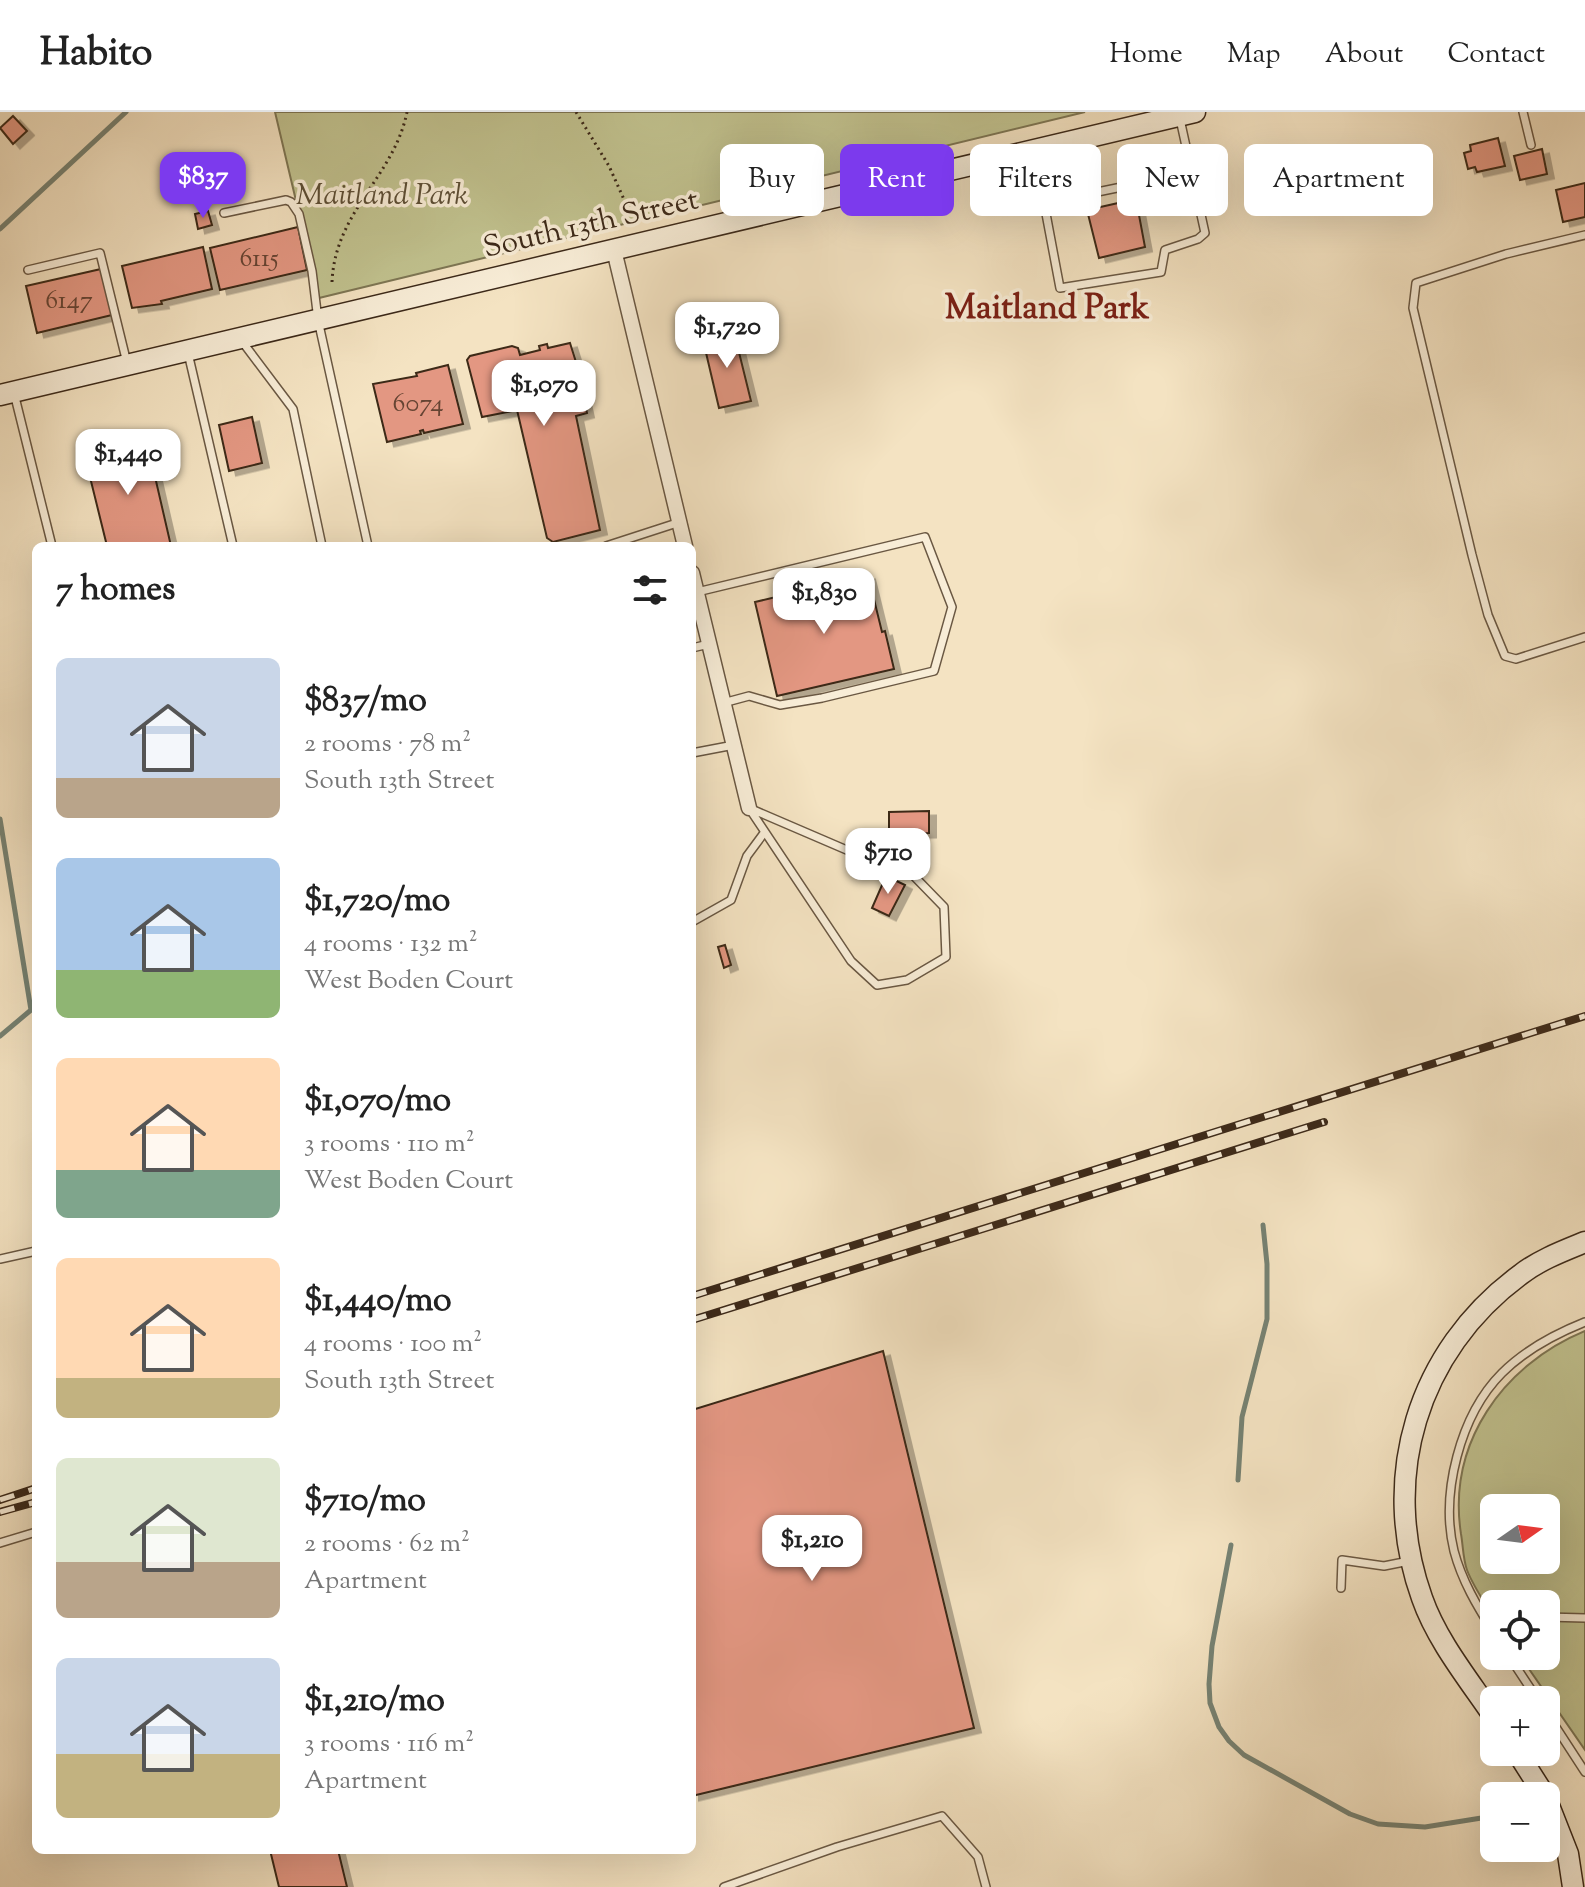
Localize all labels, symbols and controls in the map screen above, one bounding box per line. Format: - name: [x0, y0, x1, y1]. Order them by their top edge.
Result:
- text: Habito: [40, 28, 152, 82]
- text: Home: [1109, 35, 1183, 75]
- text: Map: [1227, 35, 1281, 75]
- text: About: [1325, 35, 1403, 75]
- text: Contact: [1447, 35, 1545, 75]
- chip: Buy: [720, 144, 824, 216]
- chip: Rent: [840, 144, 954, 216]
- chip: Filters: [970, 144, 1101, 216]
- chip: New: [1117, 144, 1228, 216]
- chip: Apartment: [1244, 144, 1433, 216]
- pin: $837: [156, 152, 250, 220]
- text: $837: [178, 159, 228, 196]
- park label: Maitland Park: [296, 175, 468, 218]
- street label: South 13th Street: [479, 179, 703, 271]
- house number: 6115: [239, 241, 279, 278]
- house number: 6147: [45, 283, 93, 320]
- district label: Maitland Park: [945, 285, 1150, 334]
- pin: $1,720: [662, 302, 792, 370]
- text: $1,720: [693, 309, 761, 346]
- pin: $1,070: [479, 360, 609, 428]
- text: $1,070: [510, 367, 578, 404]
- house number: 6074: [392, 386, 444, 423]
- pin: $1,440: [63, 429, 193, 497]
- text: $1,440: [94, 436, 162, 473]
- text: 7 homes: [56, 566, 175, 615]
- icon: filters: [628, 568, 672, 612]
- pin: $1,830: [759, 568, 889, 636]
- text: $1,830: [791, 575, 857, 612]
- text: $837/mo: [304, 677, 427, 726]
- icon: home: [120, 690, 216, 786]
- text: 2 rooms · 78 m²: [304, 726, 471, 763]
- text: South 13th Street: [304, 763, 494, 800]
- pin: $710: [841, 828, 935, 896]
- text: $710: [863, 835, 913, 872]
- text: $1,720/mo: [304, 877, 450, 926]
- icon: home: [120, 890, 216, 986]
- text: 4 rooms · 132 m²: [304, 926, 478, 963]
- text: West Boden Court: [304, 963, 513, 1000]
- text: $1,070/mo: [304, 1077, 451, 1126]
- icon: home: [120, 1090, 216, 1186]
- text: 3 rooms · 110 m²: [304, 1126, 475, 1163]
- text: West Boden Court: [304, 1163, 513, 1200]
- text: $1,440/mo: [304, 1277, 452, 1326]
- icon: home: [120, 1290, 216, 1386]
- text: 4 rooms · 100 m²: [304, 1326, 482, 1363]
- text: South 13th Street: [304, 1363, 494, 1400]
- text: $710/mo: [304, 1477, 426, 1526]
- icon: home: [120, 1490, 216, 1586]
- north arrow: [1480, 1494, 1560, 1574]
- map controls: [1480, 1494, 1560, 1862]
- pin: $1,210: [747, 1515, 877, 1583]
- text: $1,210: [780, 1522, 844, 1559]
- text: 2 rooms · 62 m²: [304, 1526, 470, 1563]
- text: Apartment: [304, 1563, 427, 1600]
- button: locate: [1480, 1590, 1560, 1670]
- text: $1,210/mo: [304, 1677, 445, 1726]
- button: +: [1480, 1686, 1560, 1766]
- icon: home: [120, 1690, 216, 1786]
- text: 3 rooms · 116 m²: [304, 1726, 474, 1763]
- text: Apartment: [304, 1763, 427, 1800]
- button: −: [1480, 1782, 1560, 1862]

